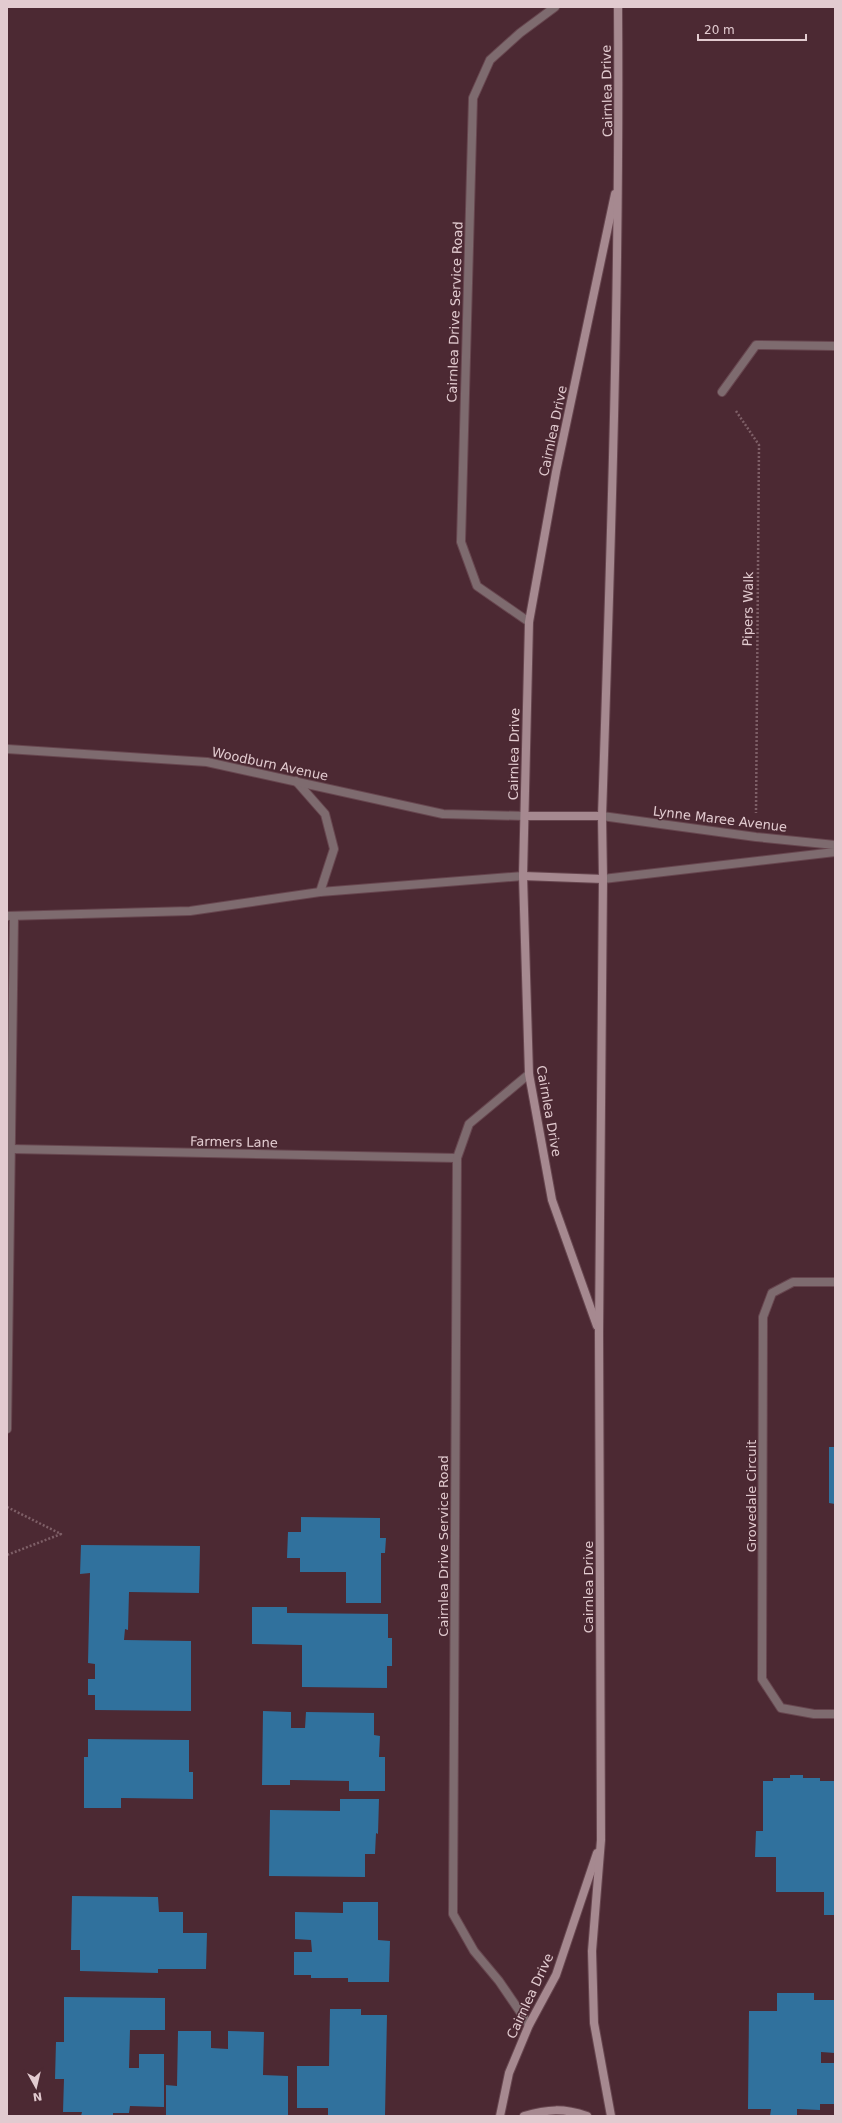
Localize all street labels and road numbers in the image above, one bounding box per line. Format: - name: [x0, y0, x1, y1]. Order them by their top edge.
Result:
- street label: Cairnlea Drive: [599, 45, 615, 137]
- street label: Cairnlea Drive Service Road: [444, 221, 466, 403]
- street label: Cairnlea Drive: [536, 384, 570, 478]
- street label: Pipers Walk: [740, 571, 756, 647]
- street label: Cairnlea Drive: [506, 708, 522, 800]
- street label: Woodburn Avenue: [210, 744, 330, 784]
- street label: Lynne Maree Avenue: [652, 803, 788, 835]
- street label: Cairnlea Drive: [534, 1064, 564, 1158]
- street label: Farmers Lane: [190, 1134, 278, 1150]
- street label: Grovedale Circuit: [744, 1440, 759, 1552]
- street label: Cairnlea Drive Service Road: [436, 1455, 451, 1637]
- street label: Cairnlea Drive: [581, 1541, 596, 1633]
- street label: Cairnlea Drive: [504, 1951, 556, 2041]

